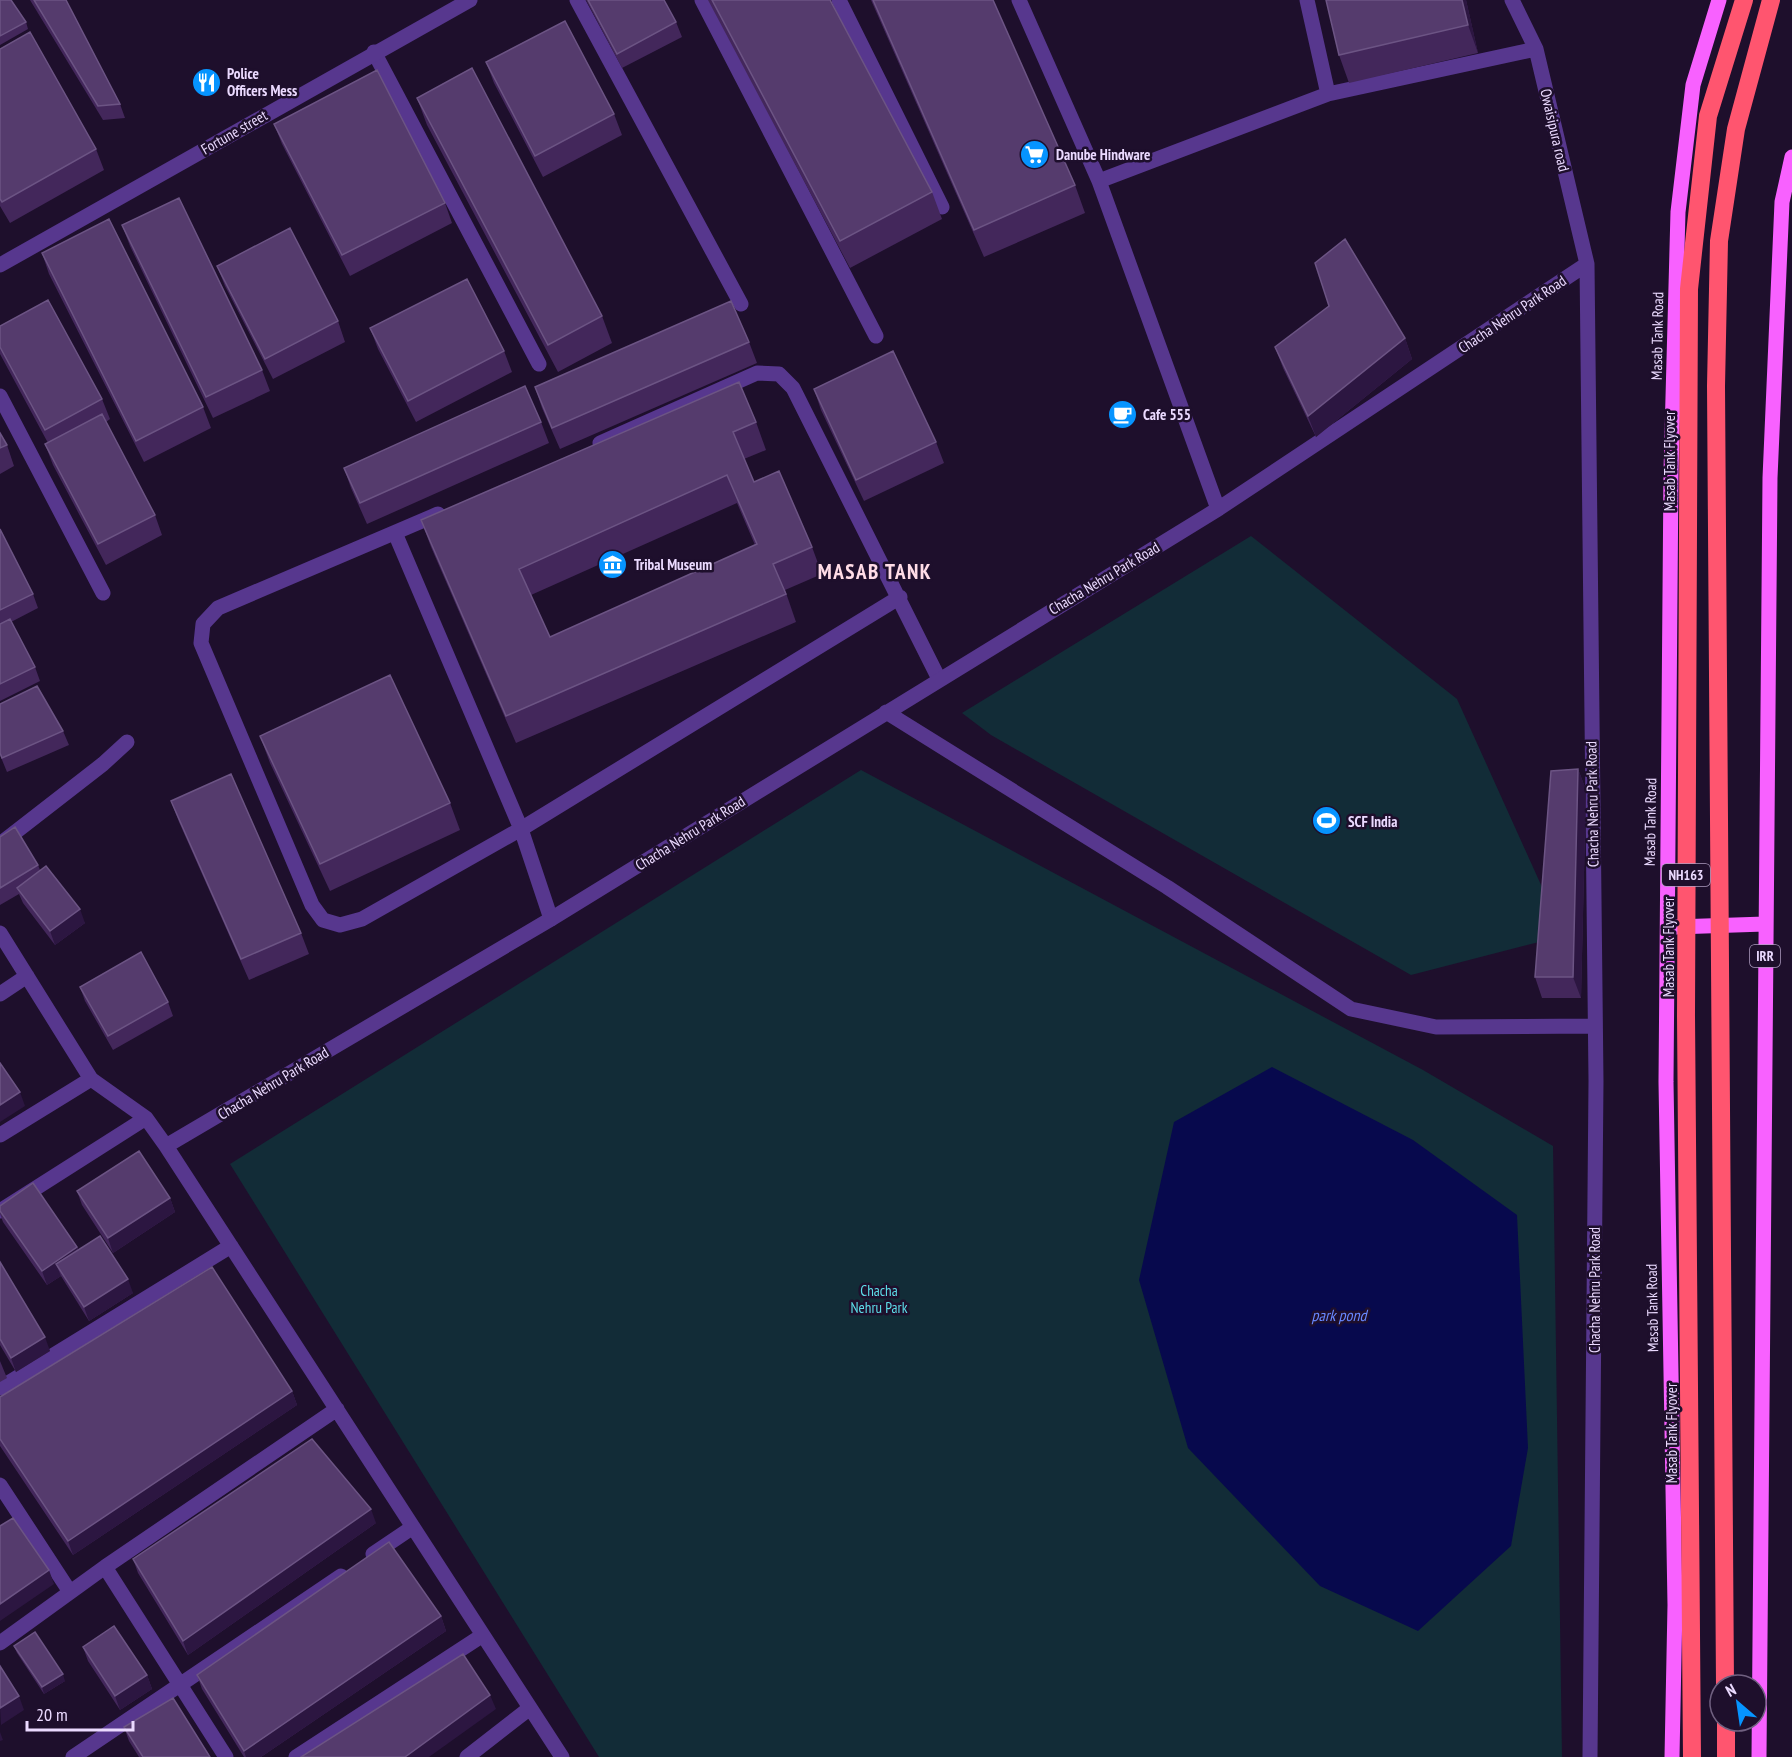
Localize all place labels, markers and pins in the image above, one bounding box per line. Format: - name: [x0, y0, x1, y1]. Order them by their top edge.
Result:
- place label: Police Officers Mess: [227, 64, 297, 100]
- restaurant icon: Police Officers Mess: [190, 66, 222, 98]
- supermarket icon: Danube Hindware: [1019, 138, 1051, 170]
- place label: Danube Hindware: [1056, 145, 1151, 164]
- cafe icon: Cafe 555: [1106, 398, 1138, 430]
- place label: Cafe 555: [1143, 405, 1191, 424]
- museum icon: Tribal Museum: [597, 548, 629, 580]
- place label: Tribal Museum: [634, 555, 712, 574]
- sports icon: SCF India: [1311, 805, 1343, 837]
- place label: SCF India: [1348, 812, 1397, 831]

